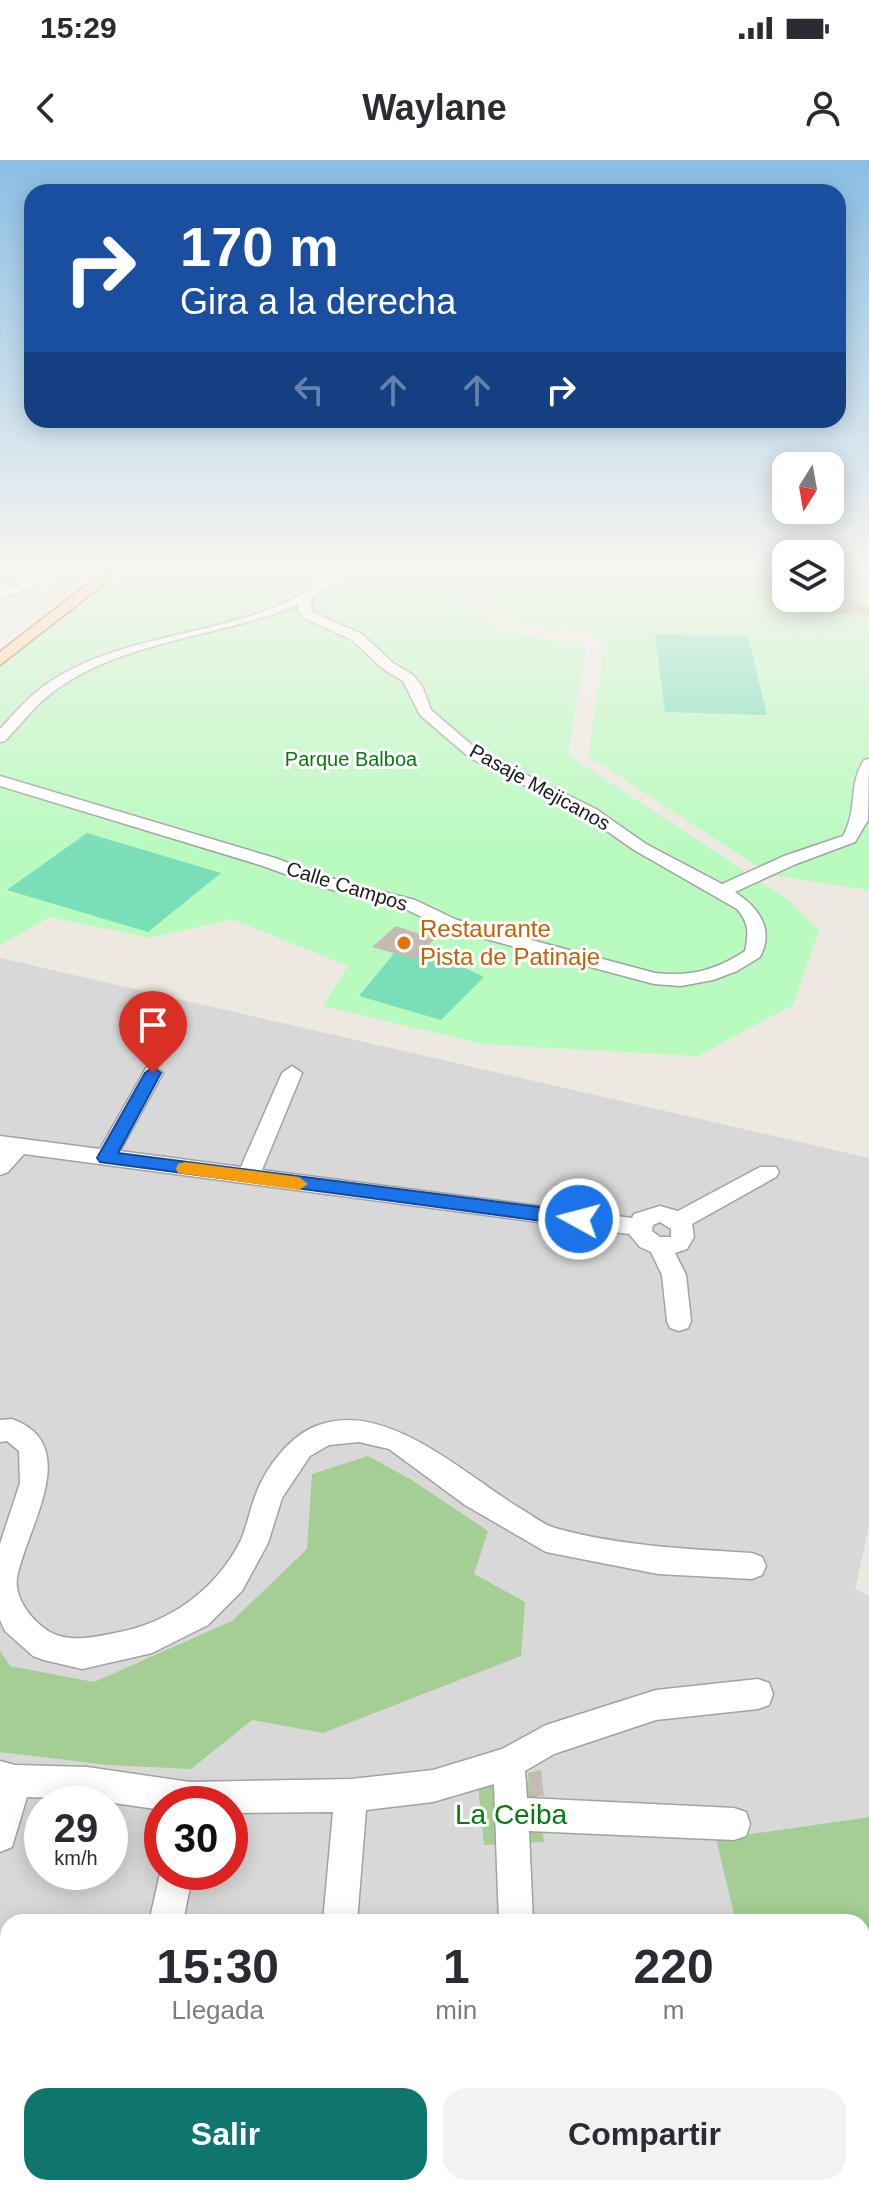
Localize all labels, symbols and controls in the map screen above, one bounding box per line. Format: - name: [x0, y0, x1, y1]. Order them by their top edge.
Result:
- text: 15:29: [40, 11, 117, 44]
- icon: back: [24, 86, 68, 130]
- icon: person: [801, 86, 845, 130]
- text: Waylane: [362, 87, 507, 128]
- text: 170 m: [180, 215, 339, 278]
- icon: right: [48, 216, 152, 320]
- text: Gira a la derecha: [180, 281, 456, 322]
- icon: left: [287, 368, 331, 412]
- icon: ahead: [371, 368, 415, 412]
- icon: ahead: [455, 368, 499, 412]
- icon: right: [539, 368, 583, 412]
- north arrow: [772, 452, 844, 524]
- map controls: [772, 452, 844, 612]
- button: layers: [772, 540, 844, 612]
- street label: Pasaje Mejicanos: [466, 739, 614, 835]
- park label: Parque Balboa: [285, 748, 418, 770]
- street label: Calle Campos: [284, 857, 410, 915]
- place label: Restaurante Pista de Patinaje: [420, 915, 600, 970]
- marker: Restaurante Pista de Patinaje: [395, 934, 413, 952]
- pin: [119, 991, 187, 1073]
- icon: arrive: [131, 1003, 175, 1047]
- position arrow: [537, 1177, 621, 1261]
- speed limit sign: 30: [144, 1786, 248, 1890]
- park label: La Ceiba: [455, 1799, 567, 1830]
- text: 29: [54, 1806, 98, 1850]
- text: km/h: [54, 1847, 98, 1869]
- text: 15:30: [156, 1940, 279, 1993]
- text: 1: [443, 1940, 470, 1993]
- text: 220: [634, 1940, 714, 1993]
- text: Llegada: [171, 1995, 264, 2025]
- text: min: [435, 1995, 477, 2025]
- text: m: [663, 1995, 684, 2025]
- button: Salir: [24, 2088, 427, 2180]
- button: Compartir: [443, 2088, 846, 2180]

